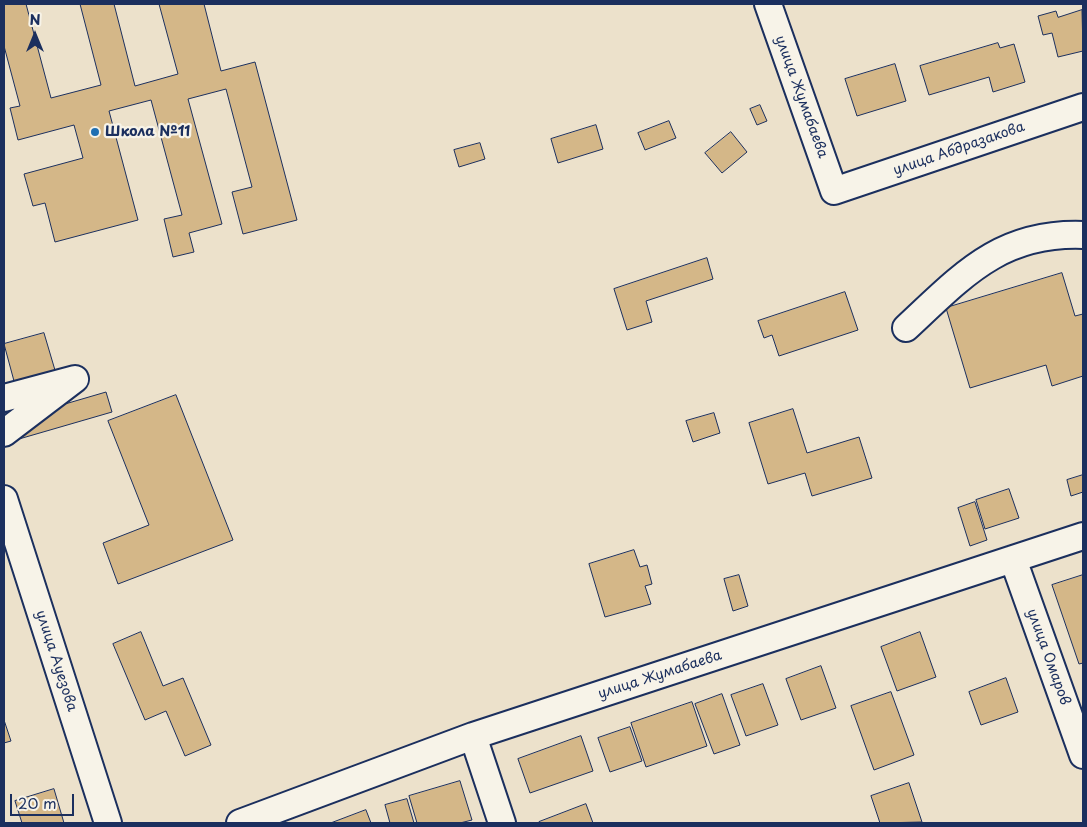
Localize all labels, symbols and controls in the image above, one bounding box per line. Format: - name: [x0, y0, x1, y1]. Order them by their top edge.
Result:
- text: N: [29, 9, 41, 30]
- north arrow: [10, 10, 60, 60]
- street label: улица Жумабаева: [771, 33, 831, 161]
- street label: улица Абдразакова: [891, 119, 1027, 179]
- place label: Школа №11: [105, 124, 190, 140]
- marker: Школа №11: [89, 126, 101, 138]
- street label: улица Омаров: [1023, 606, 1073, 708]
- street label: улица Ауезова: [32, 608, 80, 714]
- street label: улица Жумабаева: [596, 647, 724, 703]
- scale bar: [12, 784, 76, 816]
- text: 20 m: [18, 791, 57, 814]

